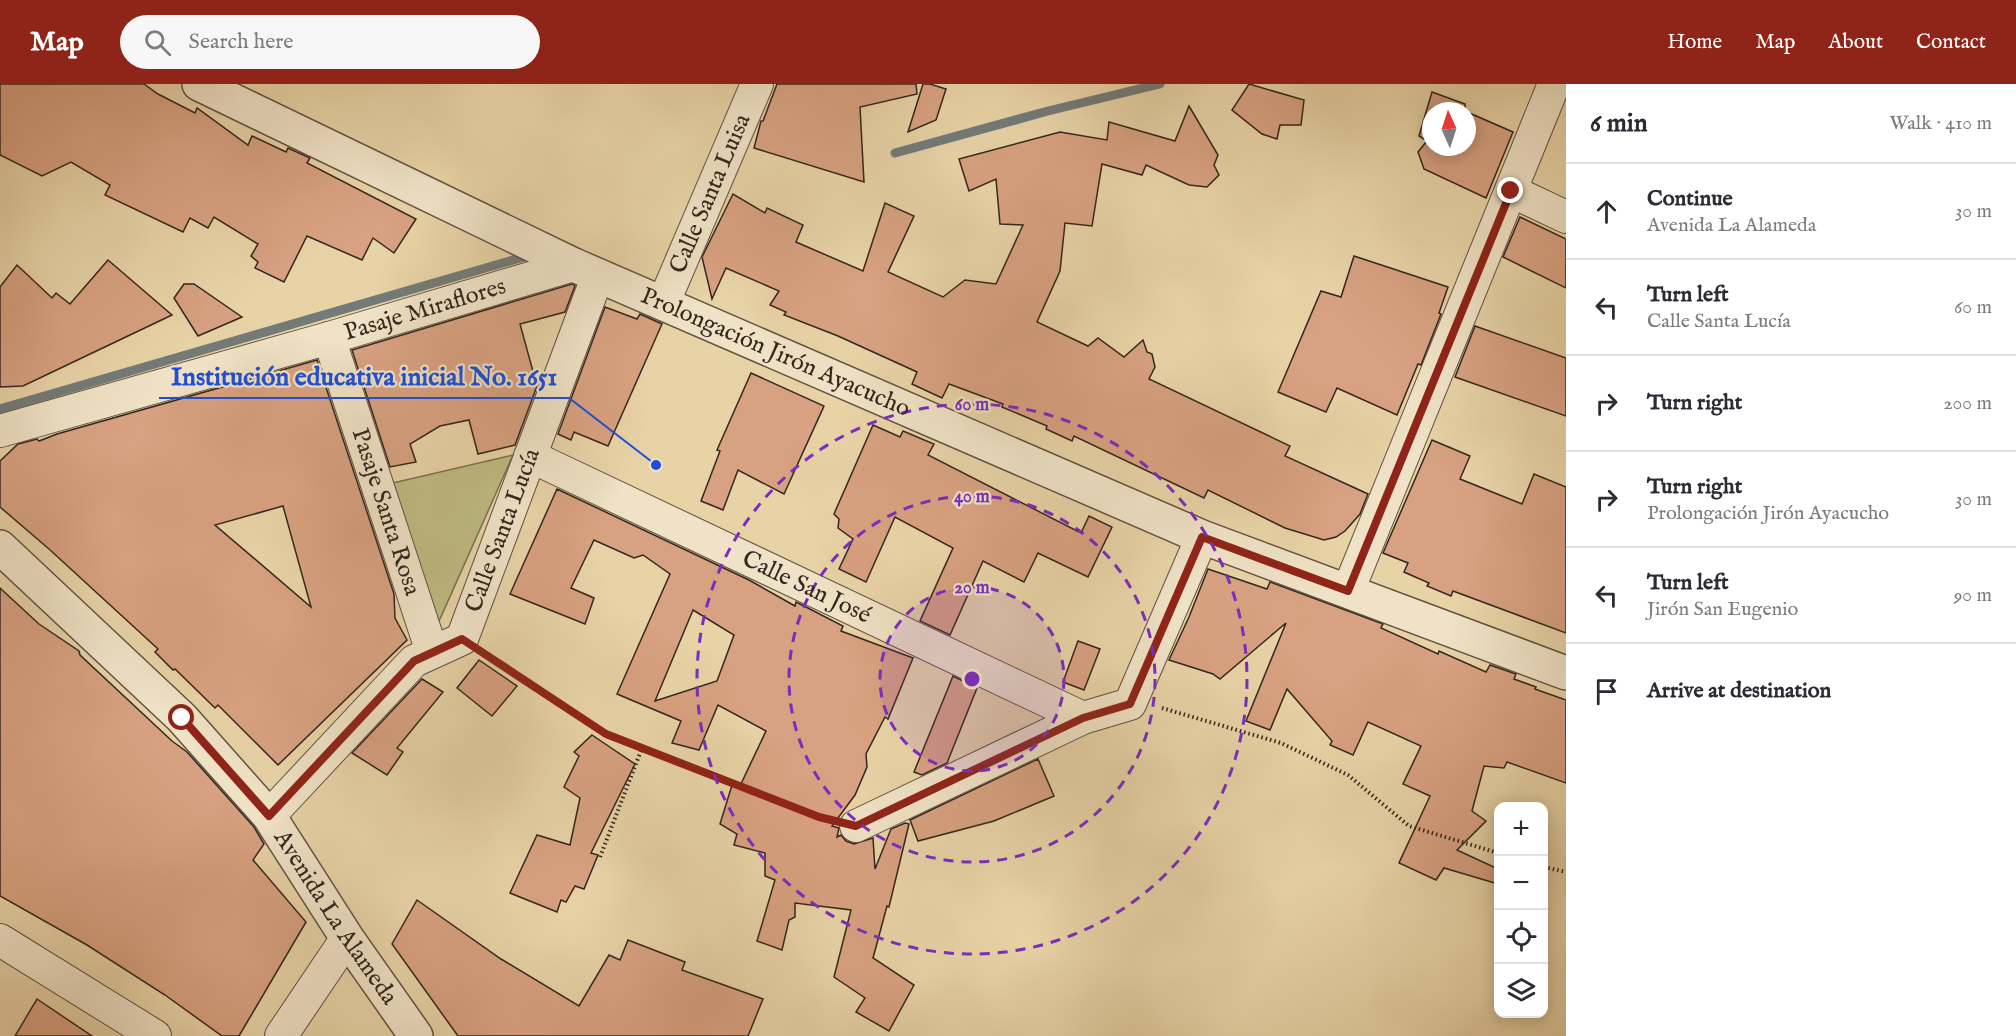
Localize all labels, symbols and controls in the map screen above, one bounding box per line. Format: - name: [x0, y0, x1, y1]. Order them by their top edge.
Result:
- search box: [120, 15, 540, 69]
- text: Map: [30, 25, 84, 60]
- icon: search: [141, 26, 174, 59]
- text: Search here: [189, 28, 293, 56]
- text: Home: [1667, 29, 1722, 56]
- text: Map: [1755, 29, 1795, 56]
- text: About: [1828, 29, 1883, 56]
- text: Contact: [1916, 29, 1986, 56]
- north arrow: [1422, 102, 1476, 156]
- text: 6 min: [1590, 107, 1648, 140]
- street label: Calle Santa Luisa: [662, 108, 758, 278]
- text: Walk · 410 m: [1889, 111, 1992, 136]
- route end: [1497, 177, 1523, 203]
- text: Continue: [1647, 185, 1733, 213]
- icon: ahead: [1590, 195, 1623, 228]
- text: 30 m: [1955, 199, 1992, 224]
- text: Avenida La Alameda: [1647, 213, 1816, 238]
- street label: Pasaje Miraflores: [340, 271, 509, 348]
- street label: Prolongación Jirón Ayacucho: [636, 280, 915, 424]
- text: Turn left: [1647, 281, 1729, 309]
- icon: left: [1590, 291, 1623, 324]
- text: 60 m: [1954, 295, 1992, 320]
- text: Calle Santa Lucía: [1647, 309, 1791, 334]
- callout: Institución educativa inicial No. 1651: [159, 354, 569, 398]
- text: Institución educativa inicial No. 1651: [171, 361, 557, 394]
- icon: right: [1590, 387, 1623, 420]
- text: Turn right: [1647, 389, 1742, 417]
- text: 200 m: [1943, 391, 1992, 416]
- text: 60 m: [955, 394, 989, 417]
- street label: Pasaje Santa Rosa: [344, 424, 428, 600]
- street label: Calle Santa Lucía: [458, 443, 548, 617]
- text: Turn right: [1647, 473, 1742, 501]
- icon: right: [1590, 483, 1623, 516]
- text: 40 m: [954, 486, 990, 509]
- text: 30 m: [1955, 487, 1992, 512]
- text: Prolongación Jirón Ayacucho: [1647, 501, 1889, 526]
- street label: Calle San José: [737, 543, 876, 631]
- text: Turn left: [1647, 569, 1729, 597]
- text: 20 m: [954, 577, 990, 600]
- icon: left: [1590, 579, 1623, 612]
- text: 90 m: [1954, 583, 1992, 608]
- text: Jirón San Eugenio: [1647, 597, 1798, 622]
- centre of rings: [962, 669, 982, 689]
- icon: arrive: [1590, 675, 1623, 708]
- text: Arrive at destination: [1647, 677, 1831, 705]
- route start: [168, 704, 194, 730]
- map controls: [1494, 802, 1548, 1018]
- button: +: [1494, 802, 1548, 856]
- street label: Avenida La Alameda: [266, 823, 405, 1011]
- button: −: [1494, 856, 1548, 910]
- button: locate: [1494, 910, 1548, 964]
- button: layers: [1494, 964, 1548, 1018]

